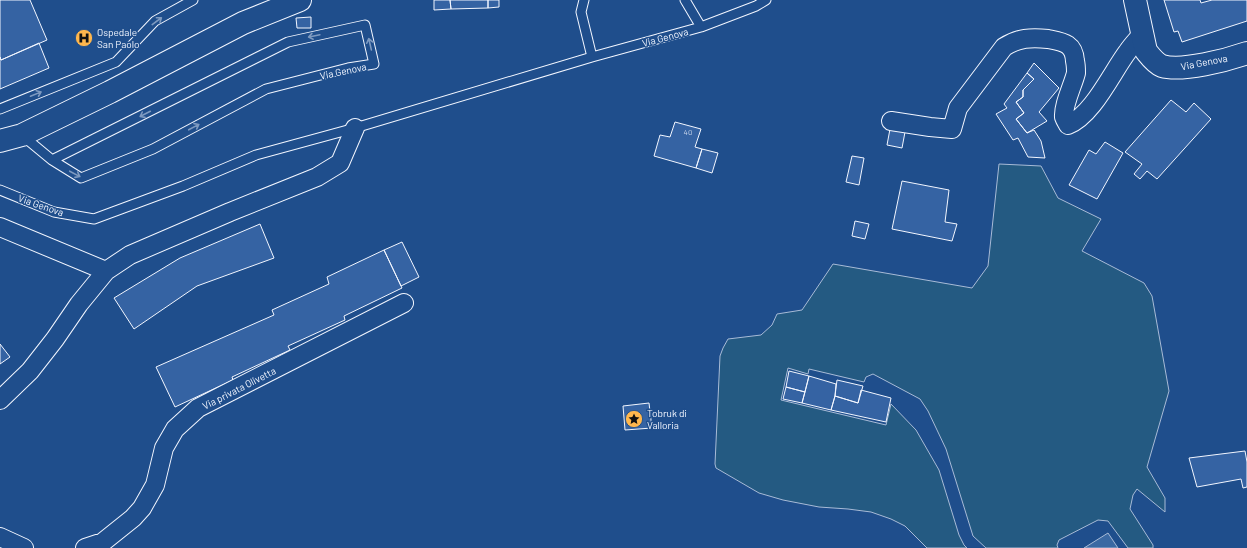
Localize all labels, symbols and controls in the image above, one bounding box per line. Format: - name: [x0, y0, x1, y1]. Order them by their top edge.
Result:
- one-way arrow: [151, 17, 162, 25]
- street label: Via Genova: [641, 25, 689, 49]
- place label: Ospedale San Paolo: [97, 26, 140, 50]
- hospital icon: Ospedale San Paolo: [74, 28, 94, 48]
- one-way arrow: [307, 33, 320, 41]
- one-way arrow: [365, 37, 373, 50]
- street label: Via Genova: [1180, 52, 1228, 72]
- street label: Via Genova: [319, 60, 367, 82]
- one-way arrow: [30, 90, 42, 98]
- one-way arrow: [139, 110, 151, 118]
- one-way arrow: [188, 123, 200, 131]
- house number: 40: [684, 127, 692, 137]
- one-way arrow: [69, 171, 81, 178]
- street label: Via Genova: [17, 192, 65, 218]
- street label: Via privata Olivetta: [200, 364, 278, 412]
- place label: Tobruk di Valloria: [647, 407, 687, 431]
- place icon: Tobruk di Valloria: [624, 409, 644, 429]

